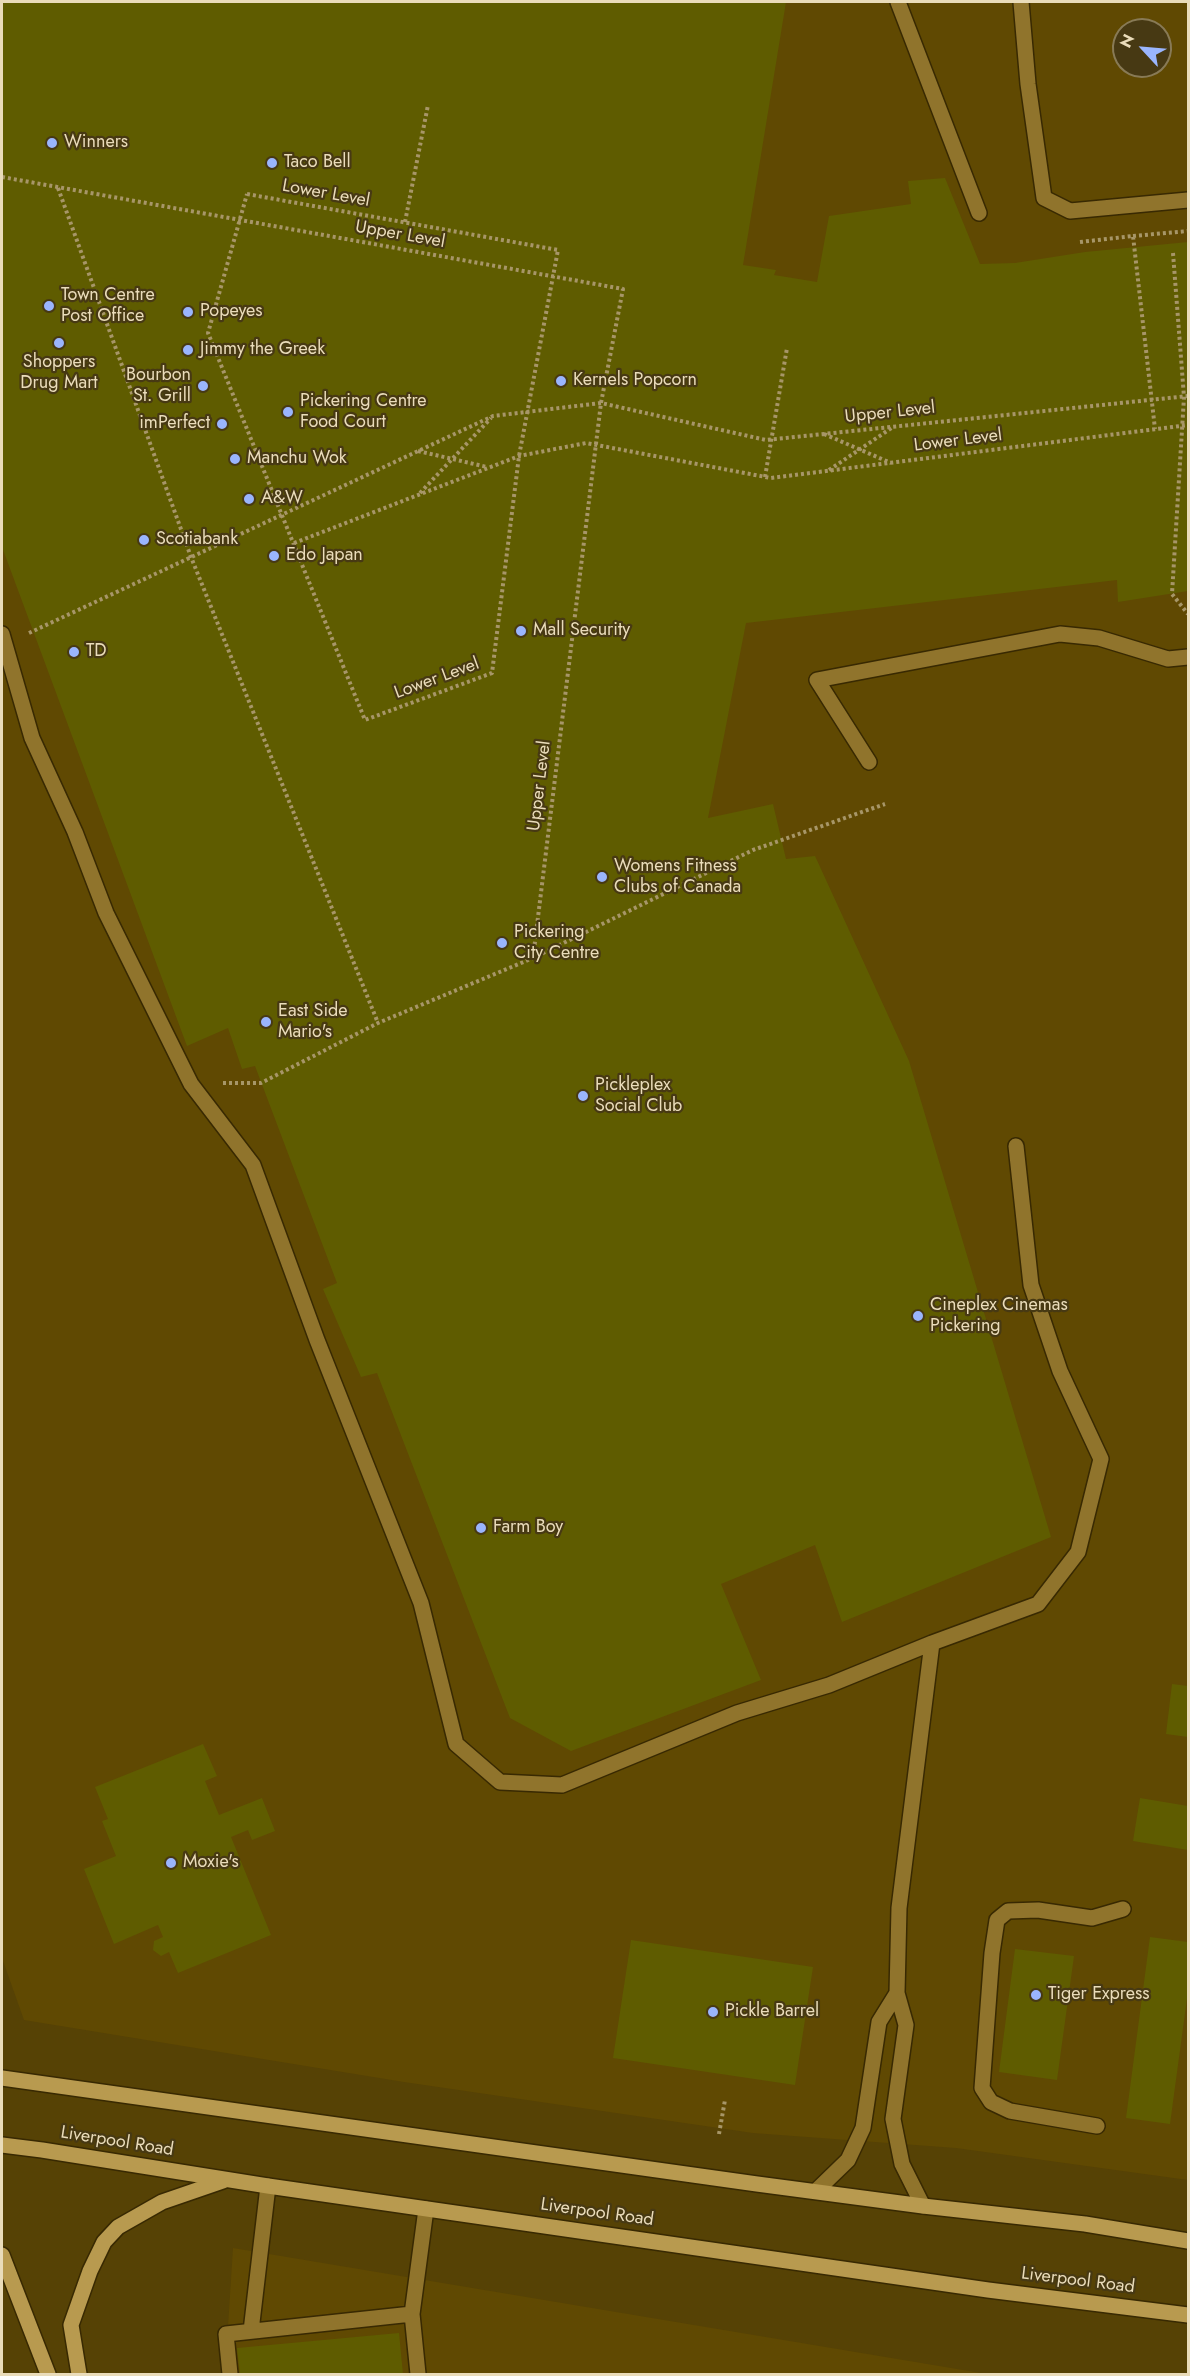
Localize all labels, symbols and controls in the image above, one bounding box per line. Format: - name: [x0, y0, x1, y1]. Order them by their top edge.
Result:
- north arrow: [1112, 18, 1172, 78]
- text: N: [1114, 30, 1140, 52]
- place label: Winners: [64, 132, 128, 154]
- marker: Winners: [45, 136, 59, 150]
- place label: Taco Bell: [284, 152, 351, 174]
- marker: Taco Bell: [265, 156, 279, 170]
- street label: Lower Level: [280, 176, 372, 212]
- street label: Upper Level: [353, 216, 447, 254]
- place label: Town Centre Post Office: [61, 285, 155, 328]
- marker: Town Centre Post Office: [42, 299, 56, 313]
- place label: Popeyes: [200, 301, 263, 323]
- marker: Popeyes: [181, 305, 195, 319]
- marker: Shoppers Drug Mart: [52, 336, 66, 350]
- place label: Jimmy the Greek: [200, 339, 325, 361]
- marker: Jimmy the Greek: [181, 343, 195, 357]
- place label: Shoppers Drug Mart: [20, 352, 98, 394]
- place label: Bourbon St. Grill: [126, 365, 191, 407]
- place label: Kernels Popcorn: [573, 370, 697, 392]
- marker: Kernels Popcorn: [554, 374, 568, 388]
- marker: Bourbon St. Grill: [196, 379, 210, 393]
- place label: Pickering Centre Food Court: [300, 391, 427, 434]
- street label: Upper Level: [844, 398, 936, 428]
- marker: Pickering Centre Food Court: [281, 405, 295, 419]
- place label: imPerfect: [139, 413, 210, 435]
- marker: imPerfect: [215, 417, 229, 431]
- street label: Lower Level: [913, 425, 1003, 457]
- place label: Manchu Wok: [247, 448, 347, 470]
- marker: Manchu Wok: [228, 452, 242, 466]
- place label: A&W: [261, 488, 303, 510]
- marker: A&W: [242, 492, 256, 506]
- place label: Scotiabank: [156, 529, 238, 551]
- marker: Scotiabank: [137, 533, 151, 547]
- place label: Edo Japan: [286, 545, 363, 567]
- marker: Edo Japan: [267, 549, 281, 563]
- place label: Mall Security: [533, 620, 630, 642]
- marker: Mall Security: [514, 624, 528, 638]
- place label: TD: [86, 641, 107, 663]
- marker: TD: [67, 645, 81, 659]
- street label: Lower Level: [392, 654, 482, 704]
- street label: Upper Level: [524, 740, 556, 832]
- place label: Womens Fitness Clubs of Canada: [614, 856, 741, 898]
- marker: Womens Fitness Clubs of Canada: [595, 870, 609, 884]
- place label: Pickering City Centre: [514, 922, 599, 964]
- marker: Pickering City Centre: [495, 936, 509, 950]
- place label: East Side Mario's: [278, 1001, 348, 1044]
- marker: East Side Mario's: [259, 1015, 273, 1029]
- place label: Pickleplex Social Club: [595, 1075, 682, 1118]
- marker: Pickleplex Social Club: [576, 1089, 590, 1103]
- place label: Cineplex Cinemas Pickering: [930, 1295, 1068, 1338]
- marker: Cineplex Cinemas Pickering: [911, 1309, 925, 1323]
- place label: Farm Boy: [493, 1517, 563, 1539]
- marker: Farm Boy: [474, 1521, 488, 1535]
- place label: Moxie's: [183, 1852, 239, 1874]
- marker: Moxie's: [164, 1856, 178, 1870]
- place label: Tiger Express: [1048, 1984, 1150, 2006]
- marker: Tiger Express: [1029, 1988, 1043, 2002]
- place label: Pickle Barrel: [725, 2001, 819, 2023]
- marker: Pickle Barrel: [706, 2005, 720, 2019]
- street label: Liverpool Road: [59, 2122, 175, 2162]
- street label: Liverpool Road: [539, 2194, 655, 2232]
- street label: Liverpool Road: [1020, 2263, 1136, 2299]

